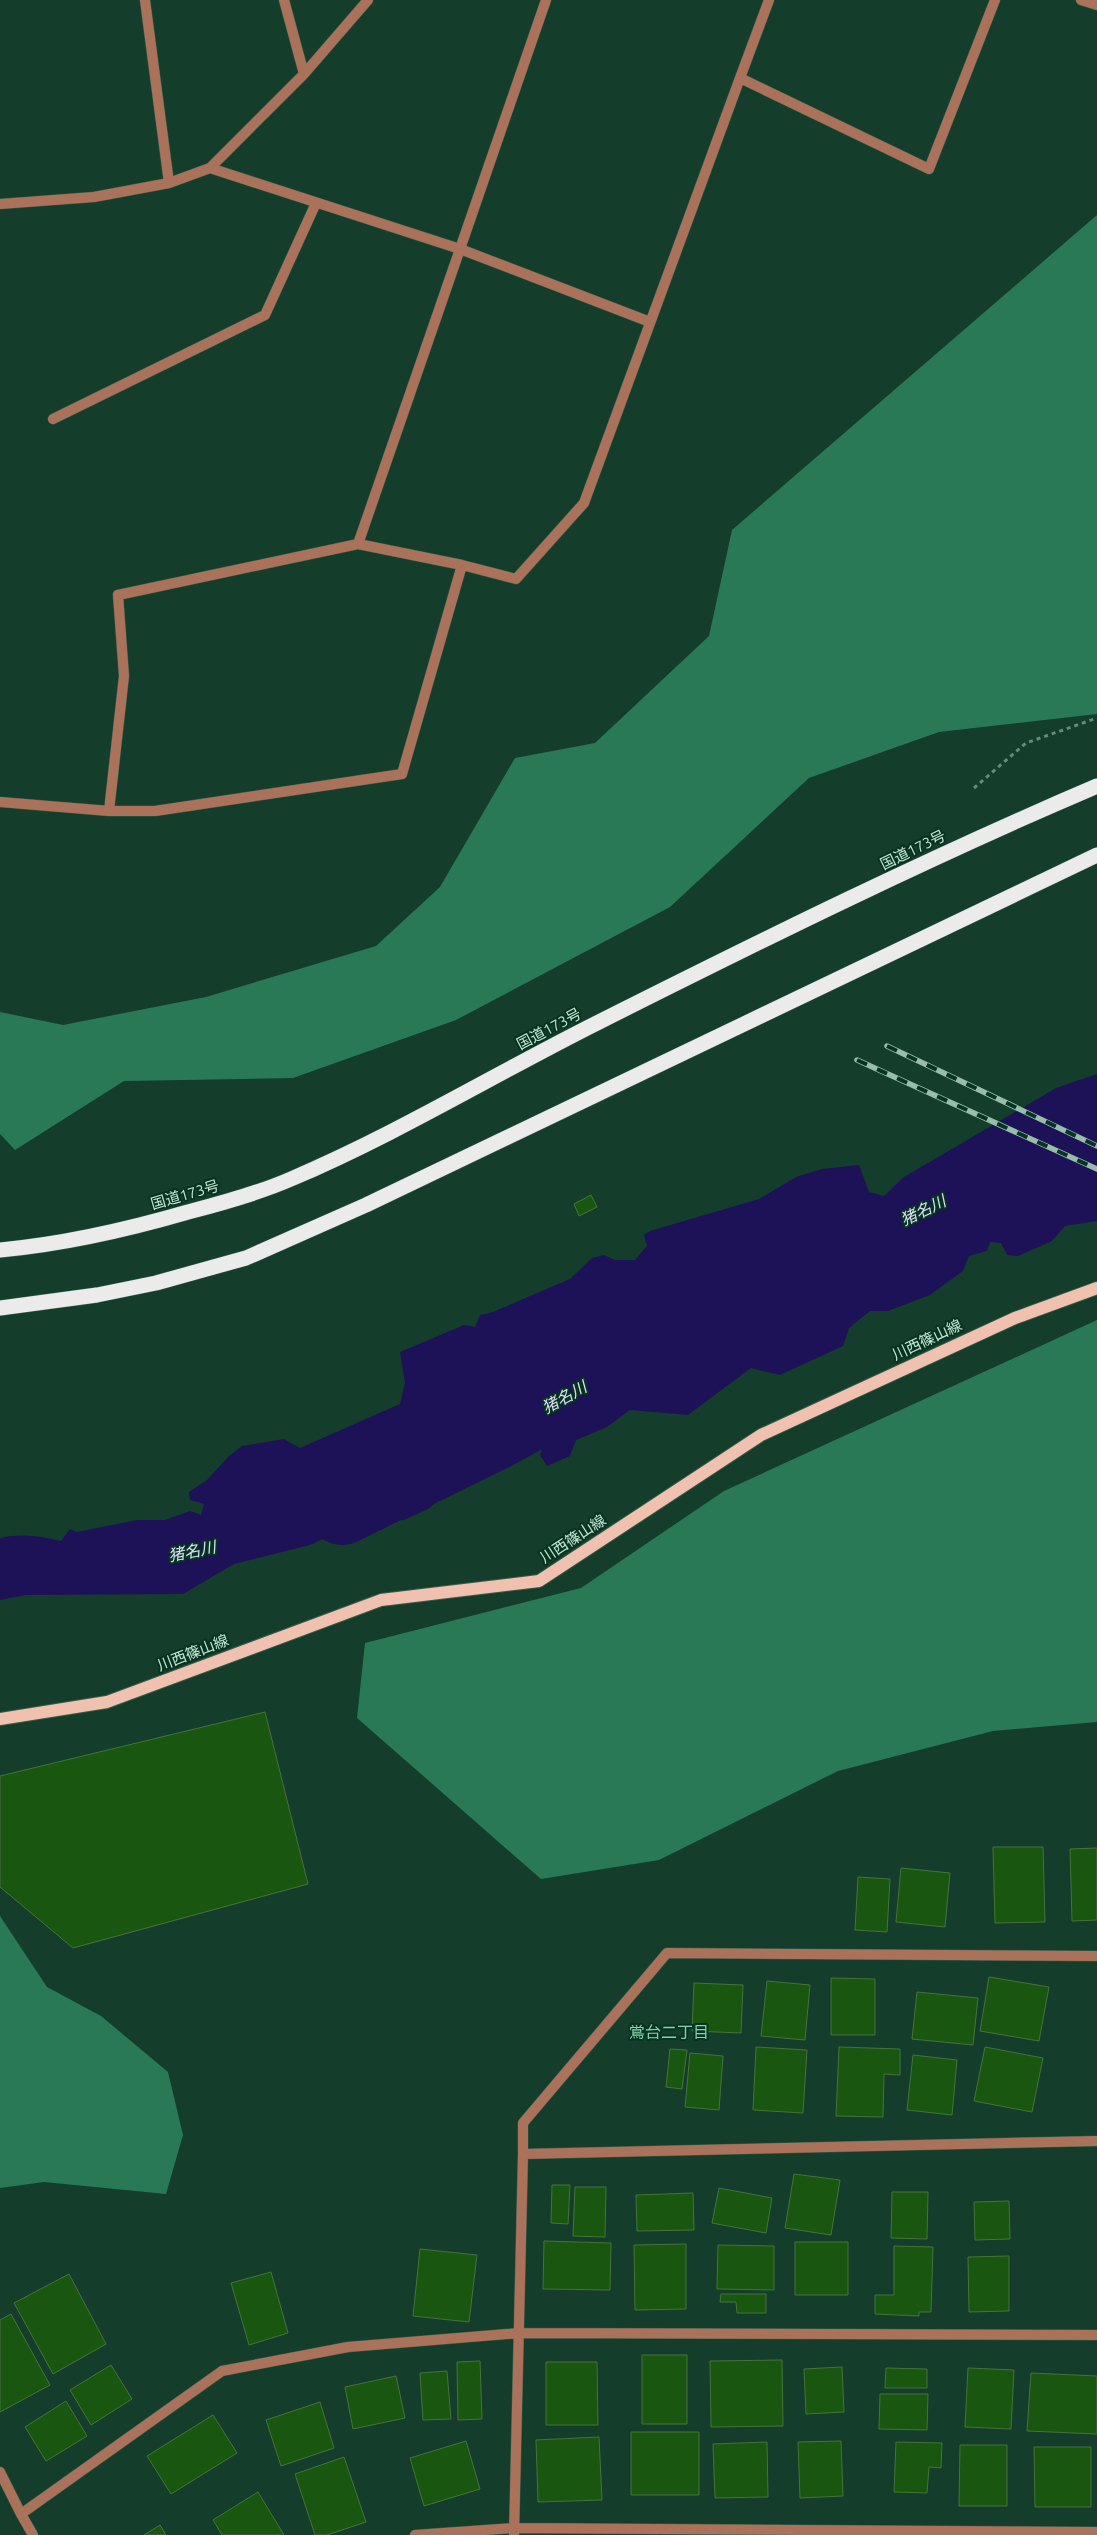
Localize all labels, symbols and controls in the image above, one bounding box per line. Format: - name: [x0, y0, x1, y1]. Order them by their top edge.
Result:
- street label: 国道173号: [877, 826, 948, 873]
- street label: 国道173号: [514, 1005, 584, 1053]
- street label: 国道173号: [149, 1177, 221, 1212]
- water label: 猪名川: [897, 1191, 950, 1229]
- street label: 川西篠山線: [889, 1316, 964, 1363]
- water label: 猪名川: [539, 1377, 591, 1417]
- street label: 川西篠山線: [537, 1511, 609, 1566]
- water label: 猪名川: [167, 1537, 219, 1564]
- street label: 川西篠山線: [155, 1631, 231, 1674]
- district label: 鴬台二丁目: [629, 2023, 709, 2041]

